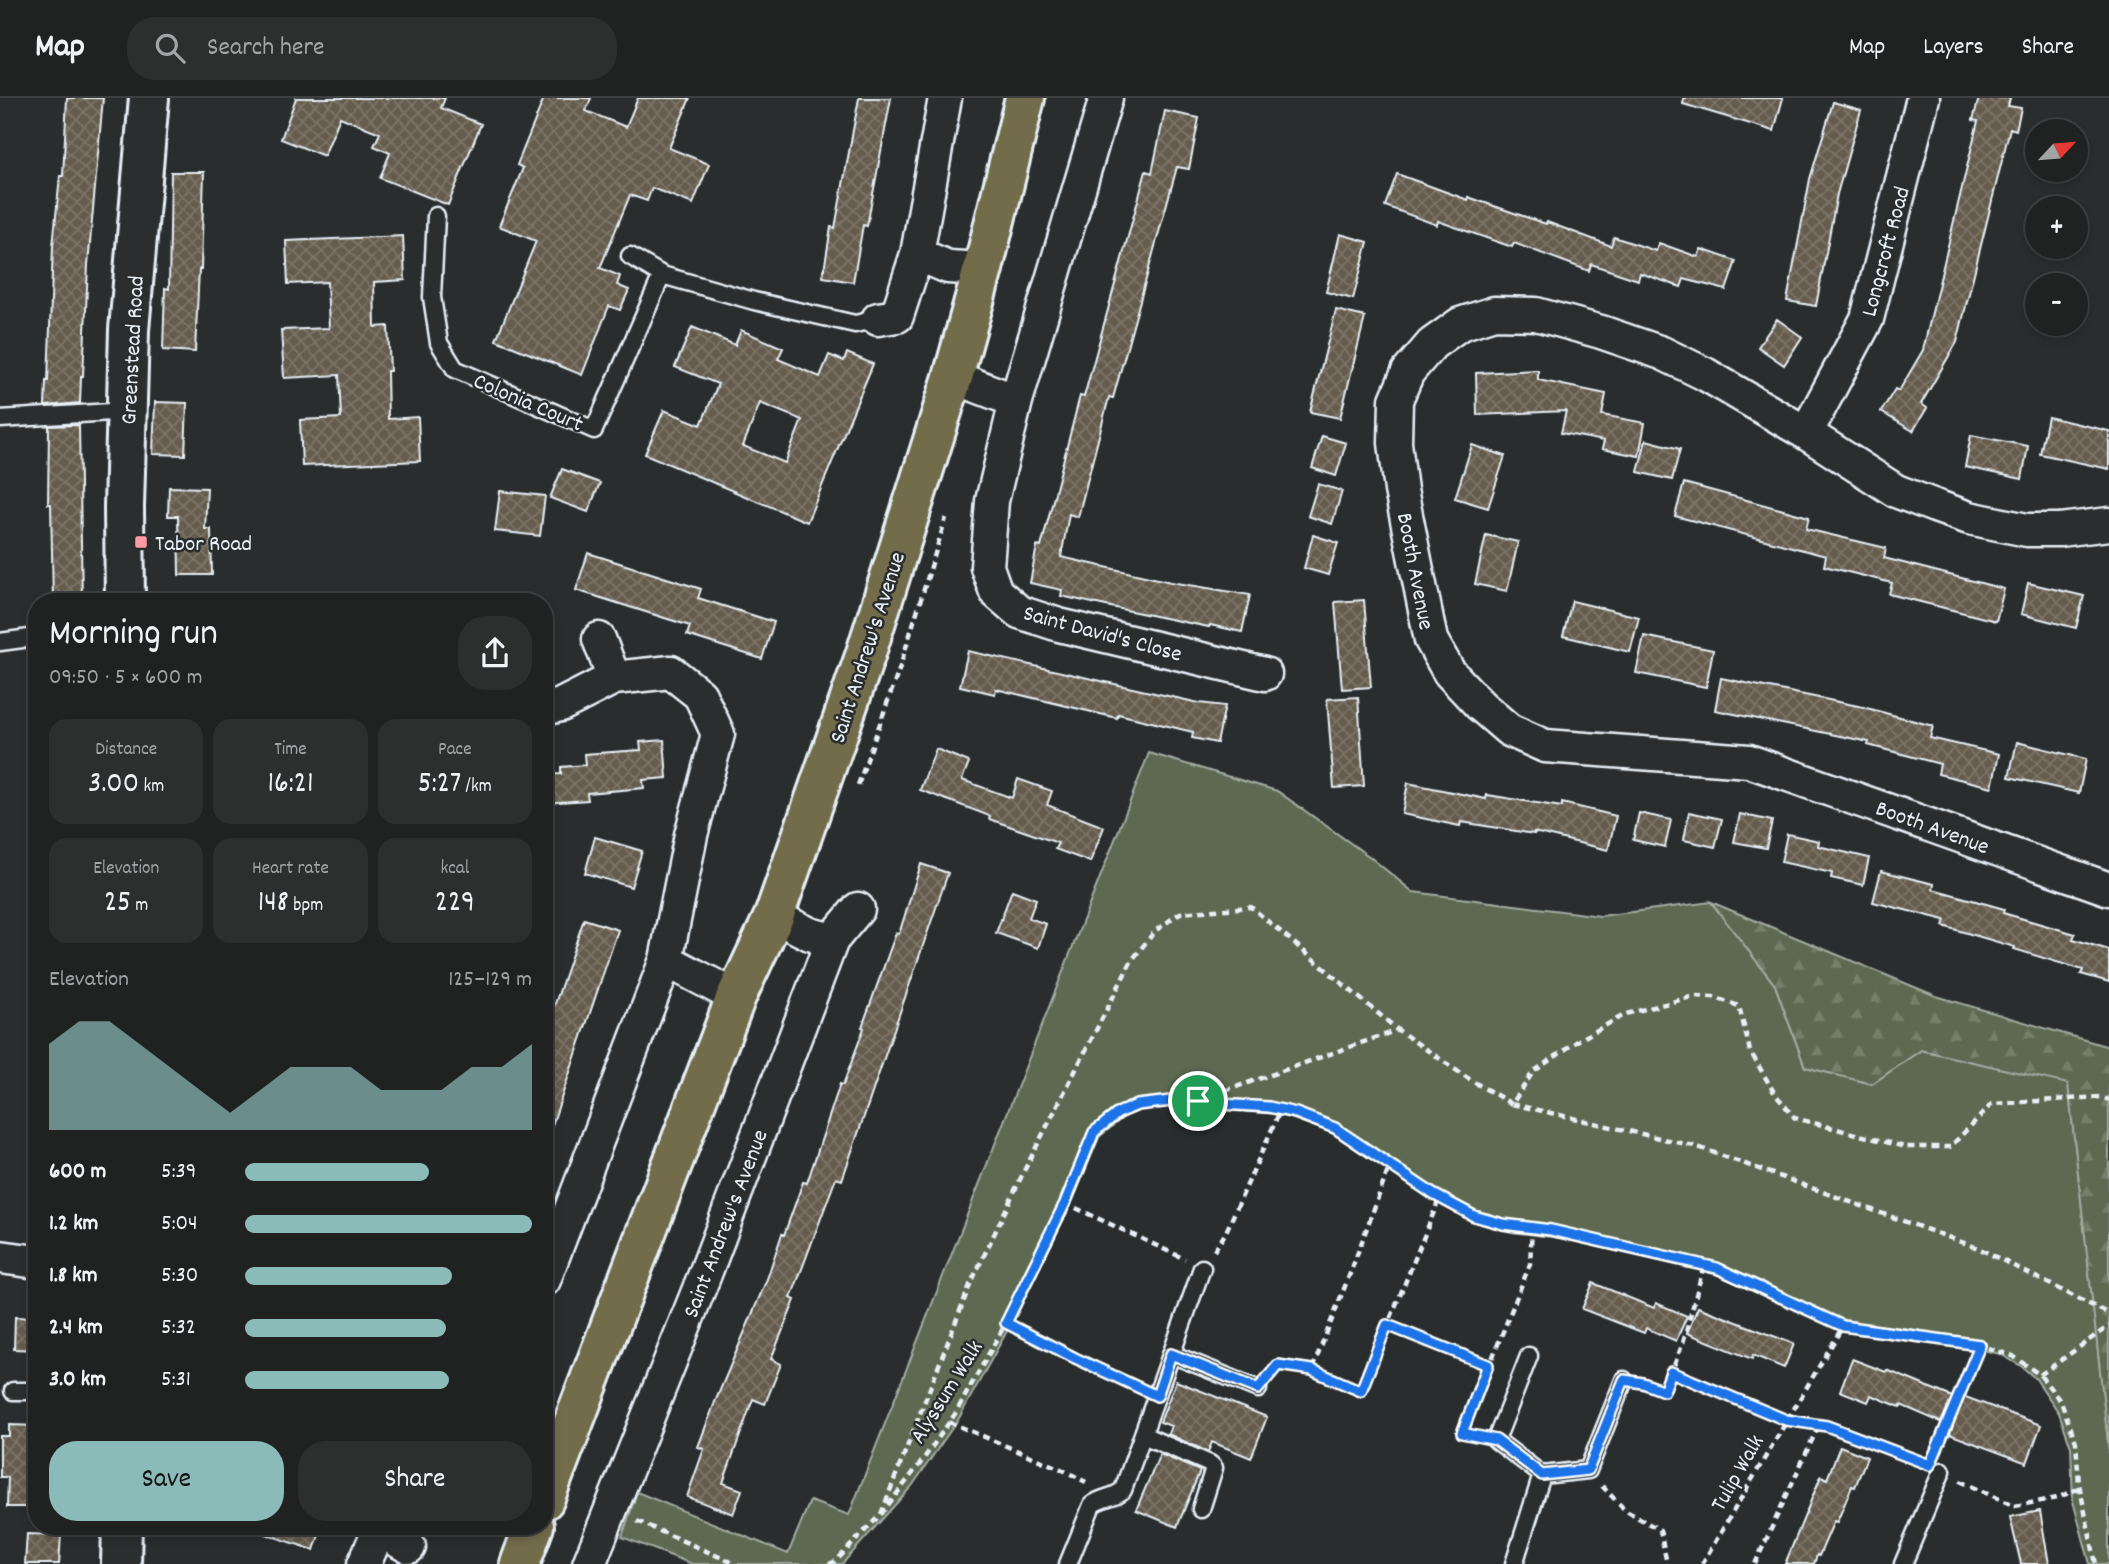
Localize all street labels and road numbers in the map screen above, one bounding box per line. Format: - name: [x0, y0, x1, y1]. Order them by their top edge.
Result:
- street label: Longcroft Road: [1854, 183, 1921, 321]
- street label: Greenstead Road: [114, 275, 155, 426]
- street label: Colonia Court: [467, 366, 588, 442]
- street label: Booth Avenue: [1386, 510, 1441, 633]
- street label: Saint Andrew's Avenue: [823, 548, 916, 748]
- street label: Saint David's Close: [1019, 598, 1185, 672]
- street label: Booth Avenue: [1870, 794, 1993, 865]
- street label: Saint Andrew's Avenue: [676, 1125, 778, 1323]
- street label: Alyssum Walk: [903, 1335, 993, 1451]
- street label: Tulip Walk: [1704, 1429, 1774, 1518]

